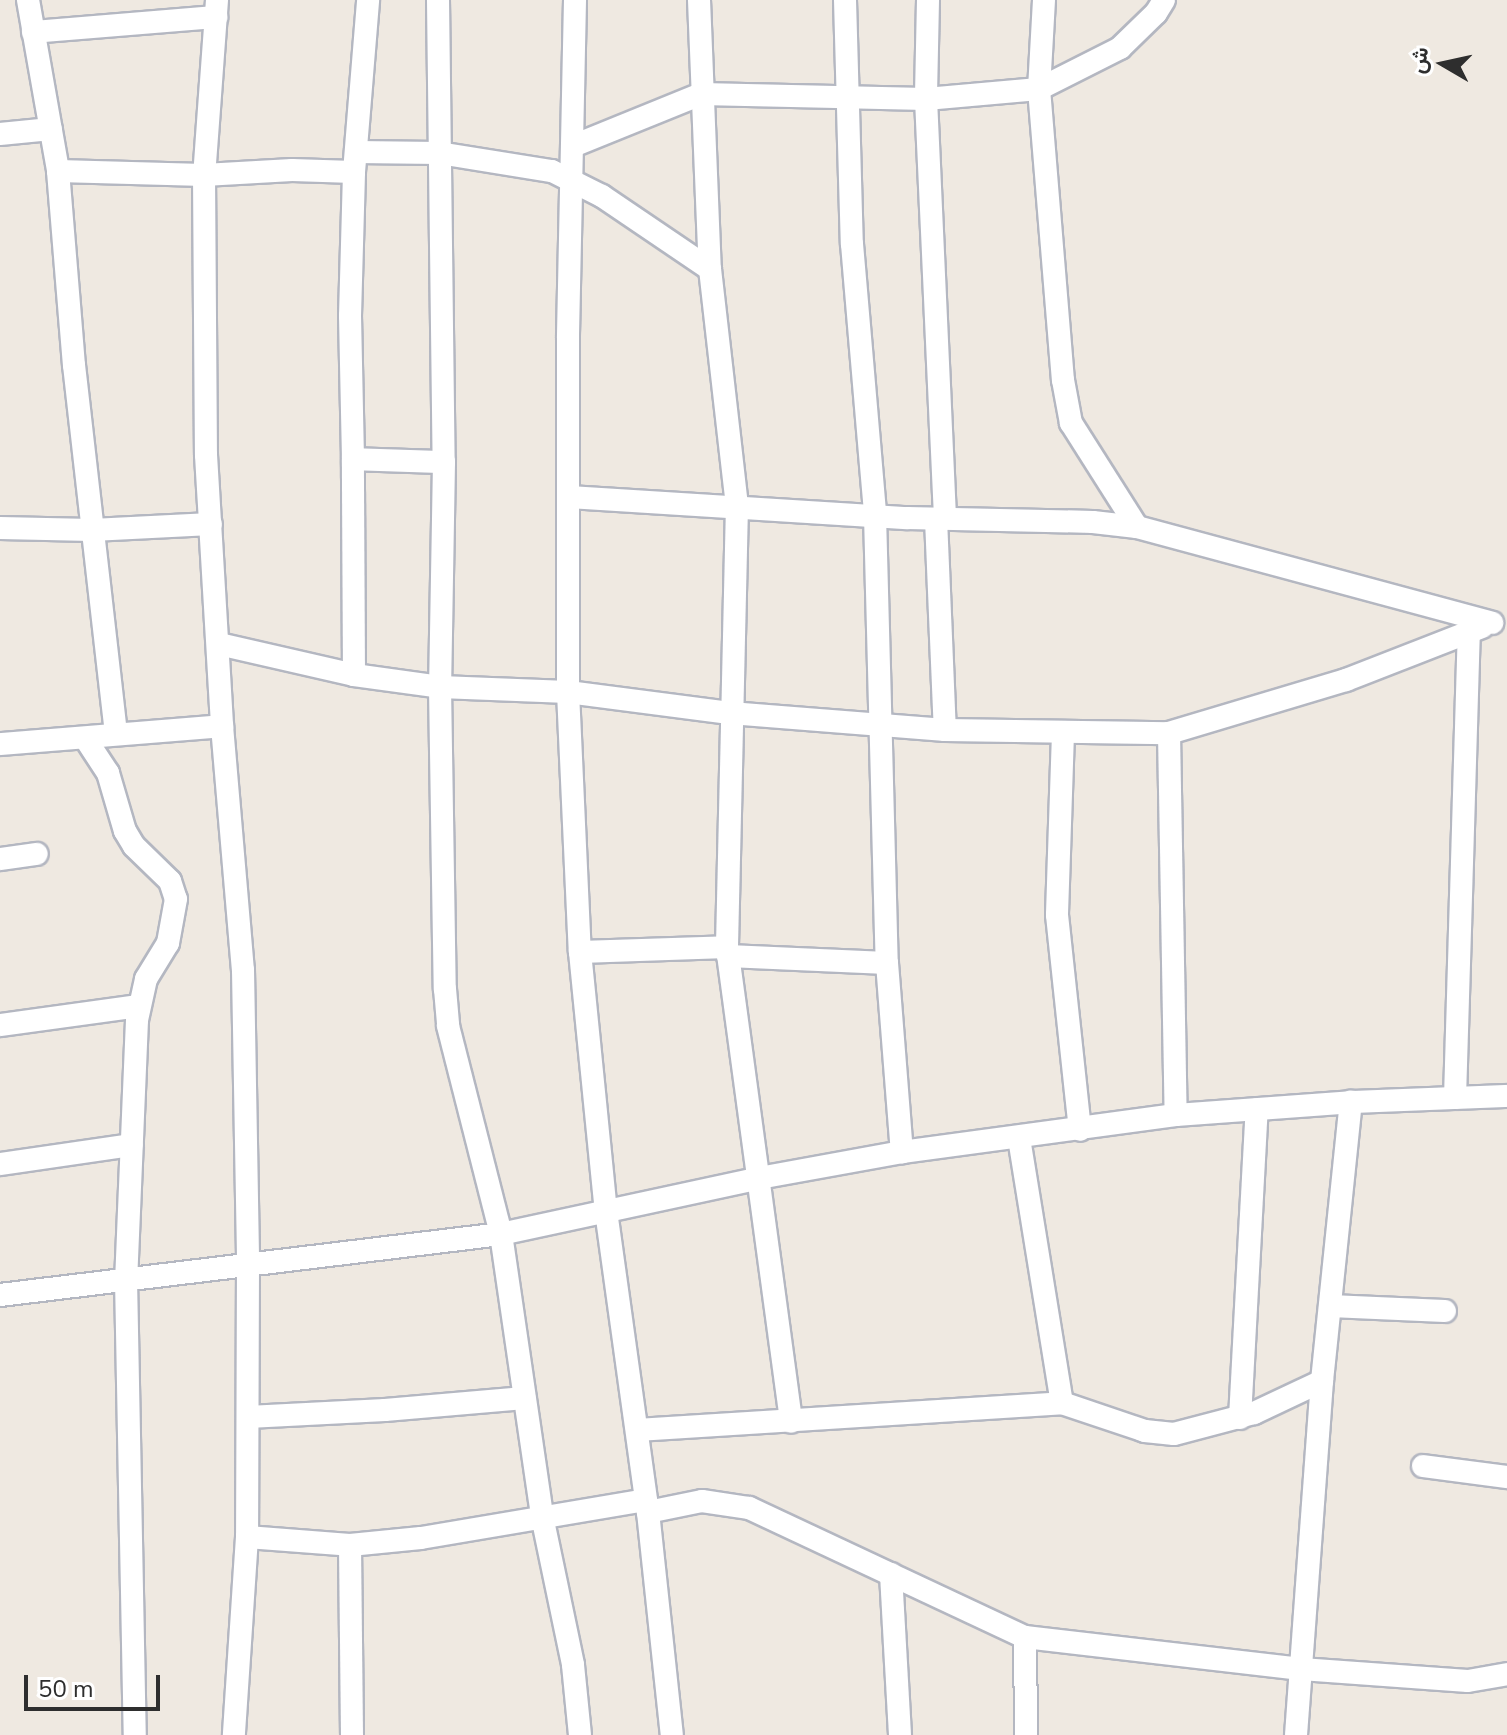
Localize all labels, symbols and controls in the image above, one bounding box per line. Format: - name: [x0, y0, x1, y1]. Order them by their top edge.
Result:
- north arrow: [1403, 24, 1483, 104]
- text: ش: [1402, 45, 1436, 76]
- scale bar: [28, 1659, 164, 1709]
- text: 50 m: [38, 1673, 94, 1705]

